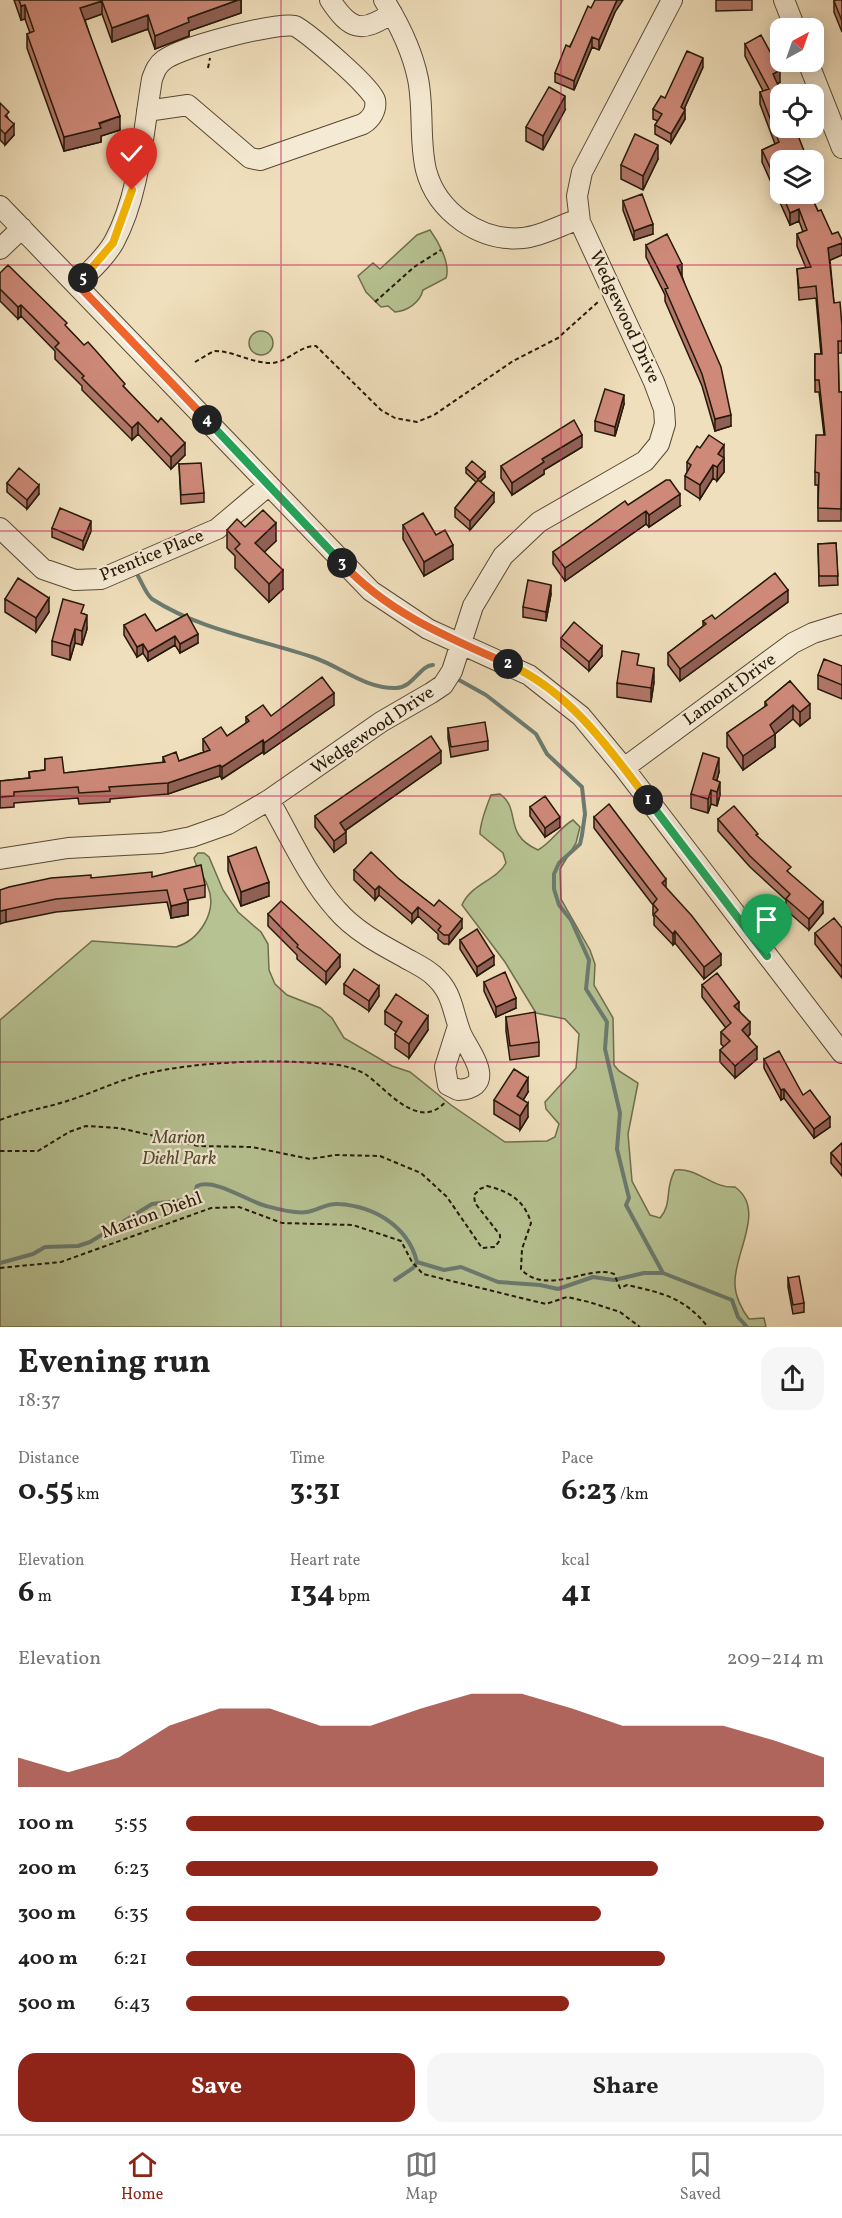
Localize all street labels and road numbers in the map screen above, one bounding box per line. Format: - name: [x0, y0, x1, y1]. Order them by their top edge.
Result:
- street label: Wedgewood Drive: [582, 247, 666, 387]
- street label: Prentice Place: [96, 524, 208, 588]
- street label: Lamont Drive: [678, 648, 782, 732]
- street label: Wedgewood Drive: [307, 681, 439, 781]
- street label: Marion Diehl: [98, 1186, 206, 1246]

